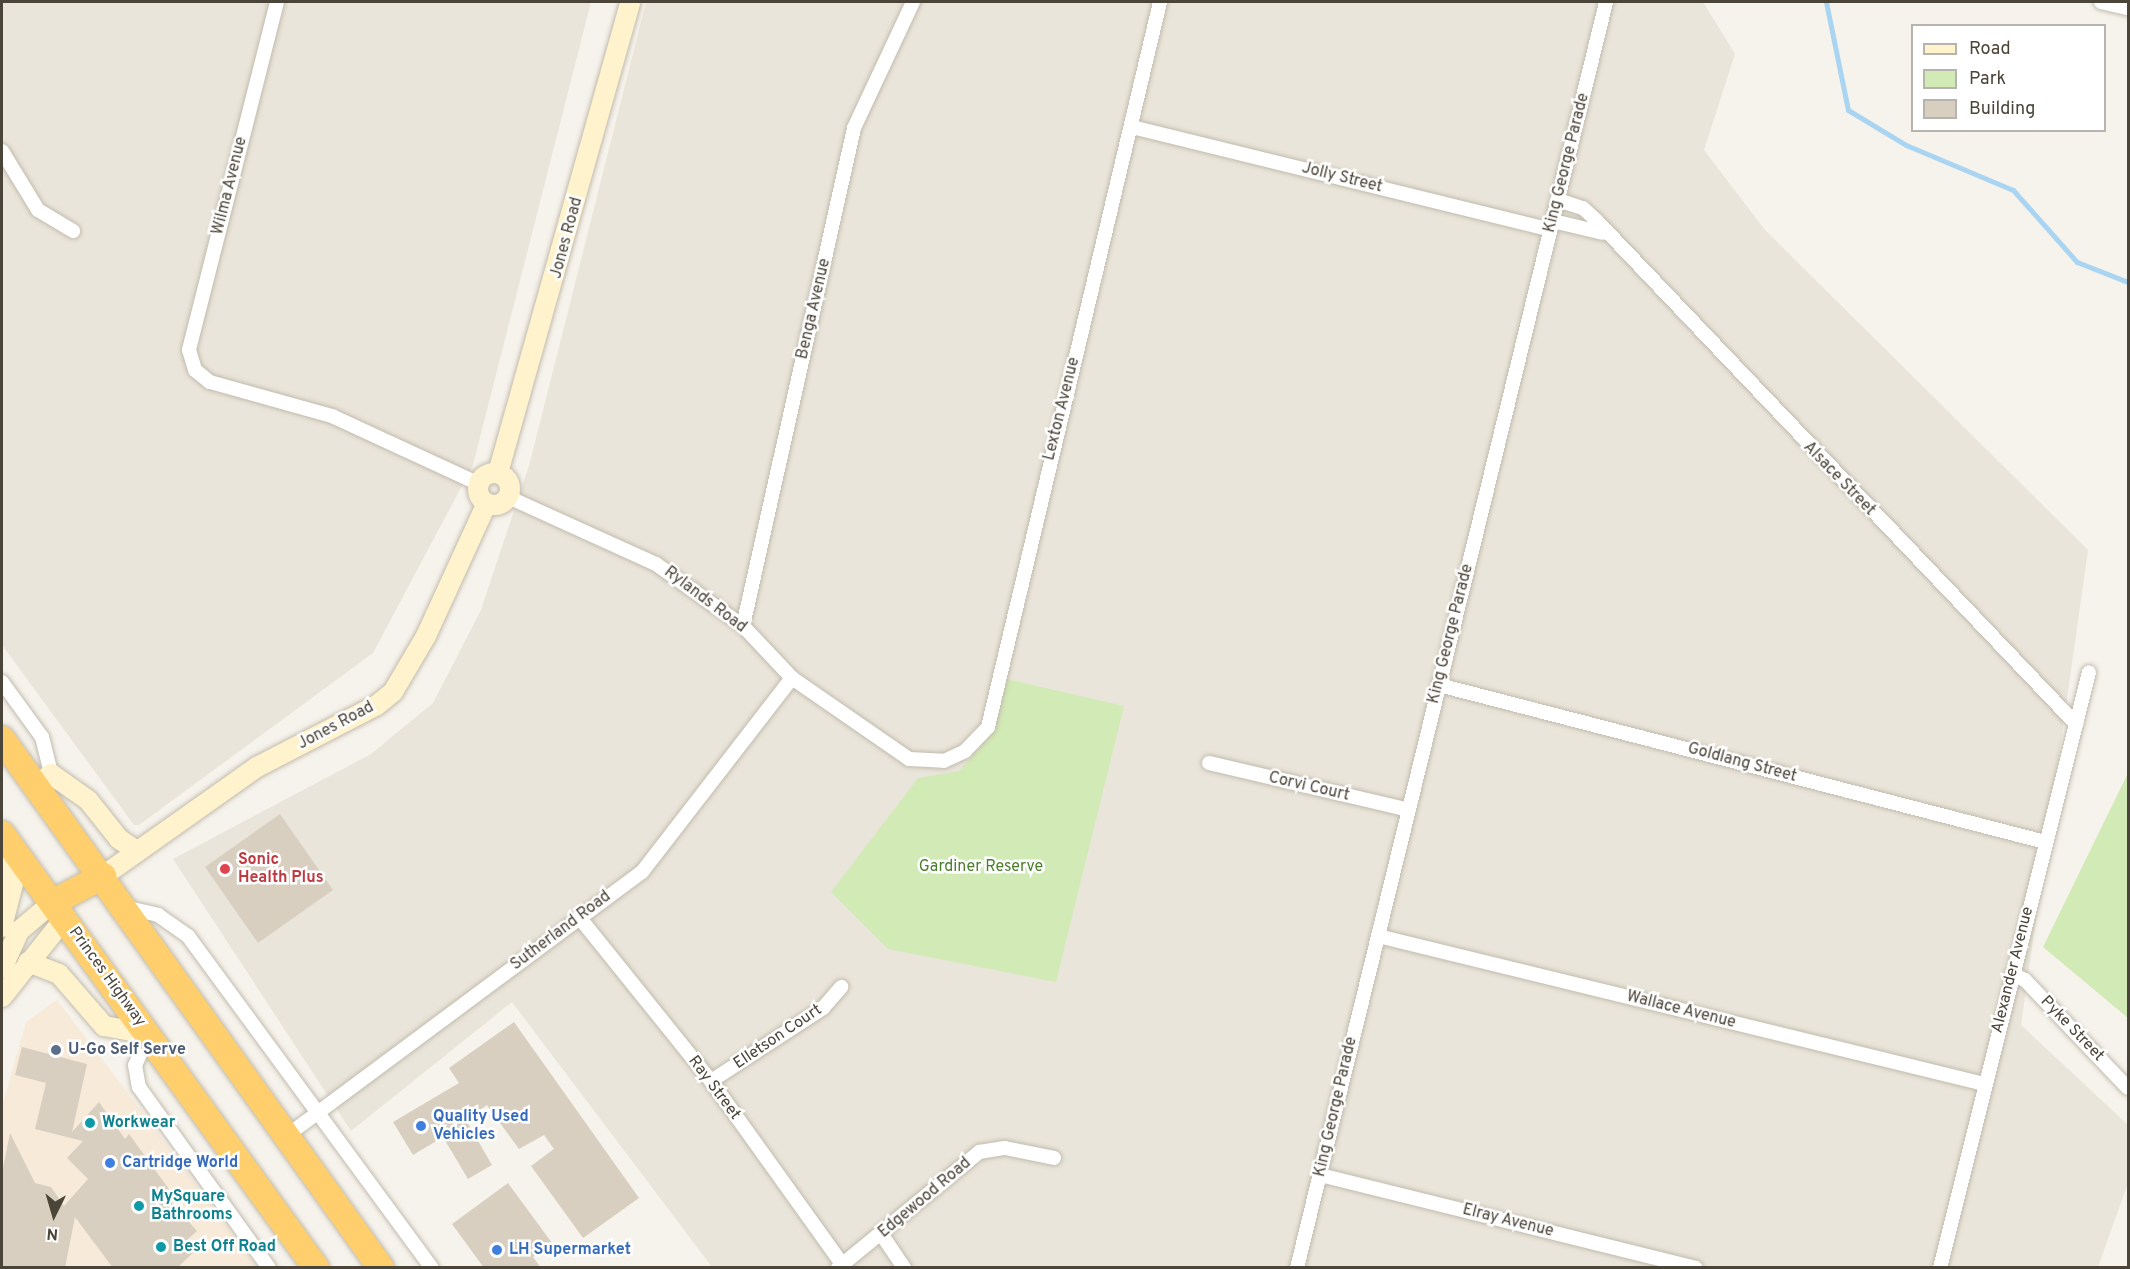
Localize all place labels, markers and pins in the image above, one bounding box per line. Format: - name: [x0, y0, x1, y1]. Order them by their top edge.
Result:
- place label: Sonic Health Plus: [238, 850, 324, 888]
- marker: Sonic Health Plus: [216, 860, 234, 878]
- place label: U-Go Self Serve: [68, 1040, 186, 1060]
- marker: U-Go Self Serve: [49, 1043, 63, 1057]
- place label: Quality Used Vehicles: [433, 1107, 529, 1145]
- place label: Workwear: [102, 1113, 175, 1133]
- marker: Workwear: [83, 1116, 97, 1130]
- marker: Quality Used Vehicles: [414, 1119, 428, 1133]
- place label: Cartridge World: [122, 1153, 238, 1173]
- marker: Cartridge World: [103, 1156, 117, 1170]
- place label: MySquare Bathrooms: [151, 1187, 233, 1225]
- marker: MySquare Bathrooms: [132, 1199, 146, 1213]
- place label: Best Off Road: [173, 1237, 276, 1257]
- marker: Best Off Road: [154, 1240, 168, 1254]
- place label: LH Supermarket: [509, 1240, 631, 1260]
- marker: LH Supermarket: [490, 1243, 504, 1257]

